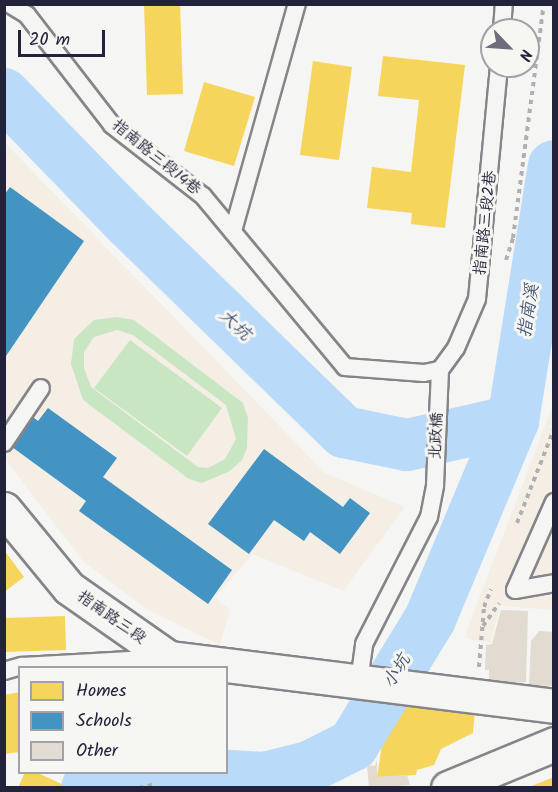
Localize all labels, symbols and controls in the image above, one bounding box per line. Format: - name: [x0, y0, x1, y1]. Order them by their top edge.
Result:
- scale bar: [21, 18, 108, 56]
- north arrow: [480, 18, 540, 78]
- text: 20 m: [29, 26, 70, 55]
- text: N: [511, 45, 538, 65]
- street label: 指南路三段14巷: [107, 116, 205, 200]
- street label: 指南路三段2巷: [471, 170, 501, 276]
- water label: 指南溪: [515, 283, 545, 339]
- water label: 大坑: [214, 306, 254, 346]
- street label: 北政橋: [426, 412, 448, 460]
- street label: 指南路三段: [73, 587, 149, 649]
- water label: 小坑: [379, 651, 417, 693]
- legend: [18, 666, 228, 774]
- text: Homes: [76, 677, 126, 706]
- text: Schools: [76, 707, 132, 736]
- text: Other: [76, 737, 118, 766]

